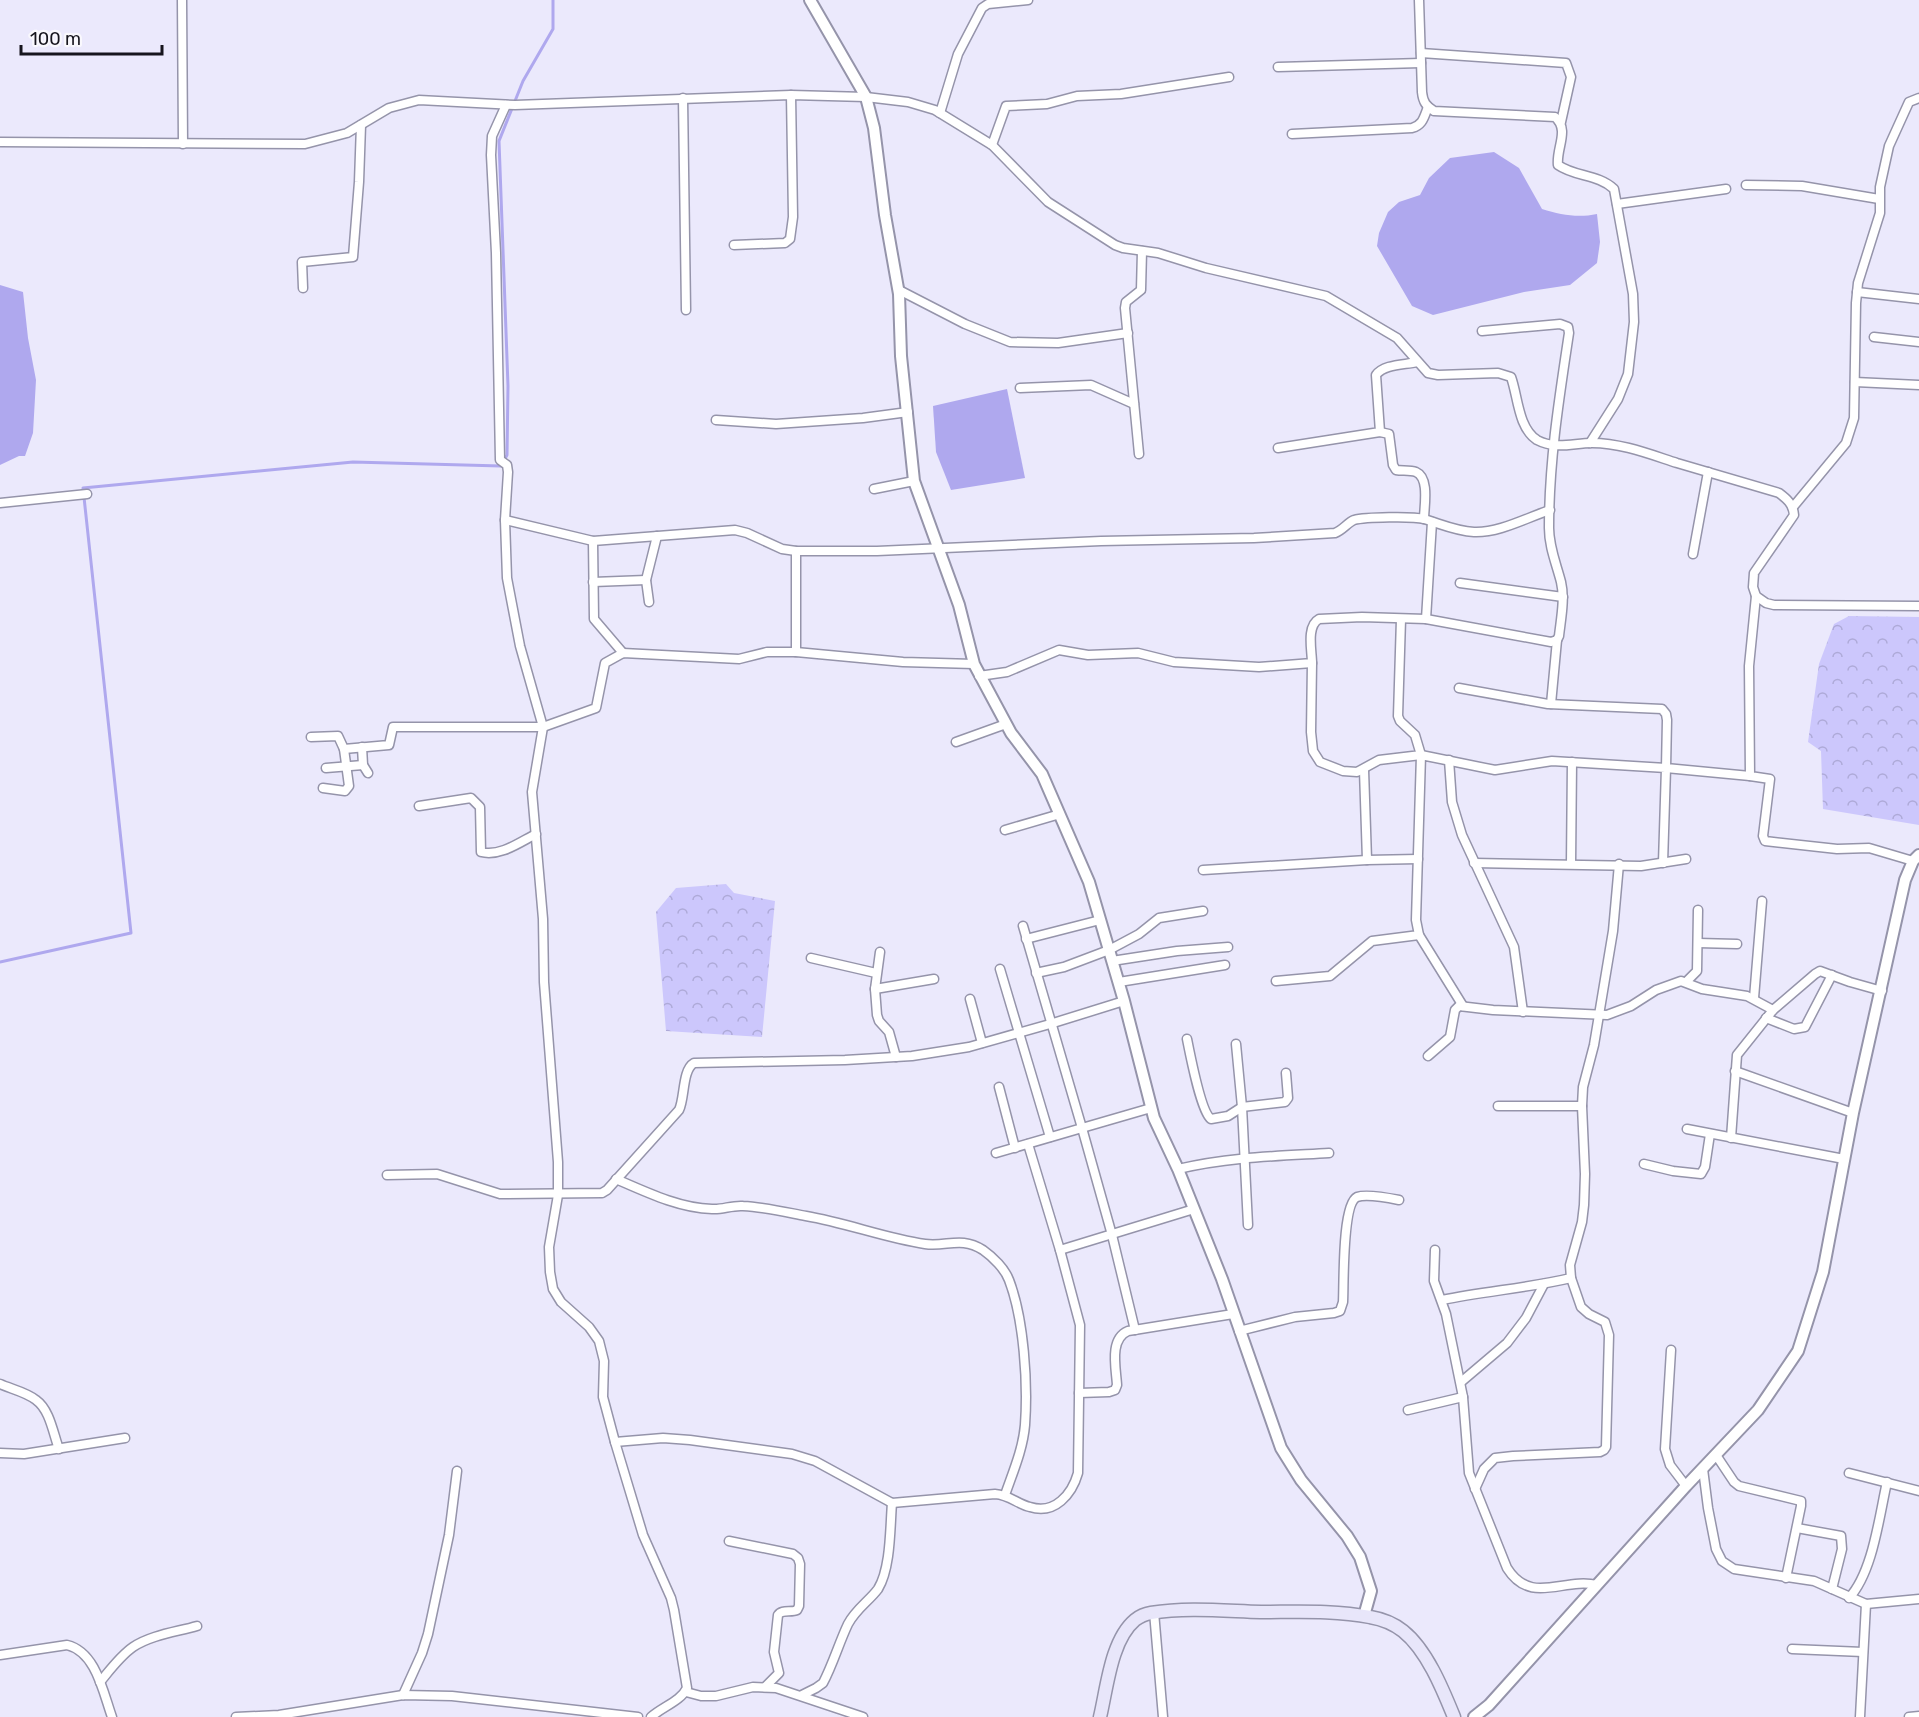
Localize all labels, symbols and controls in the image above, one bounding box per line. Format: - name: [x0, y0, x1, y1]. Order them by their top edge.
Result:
- scale bar: [21, 18, 162, 56]
- text: 100 m: [30, 28, 81, 50]

